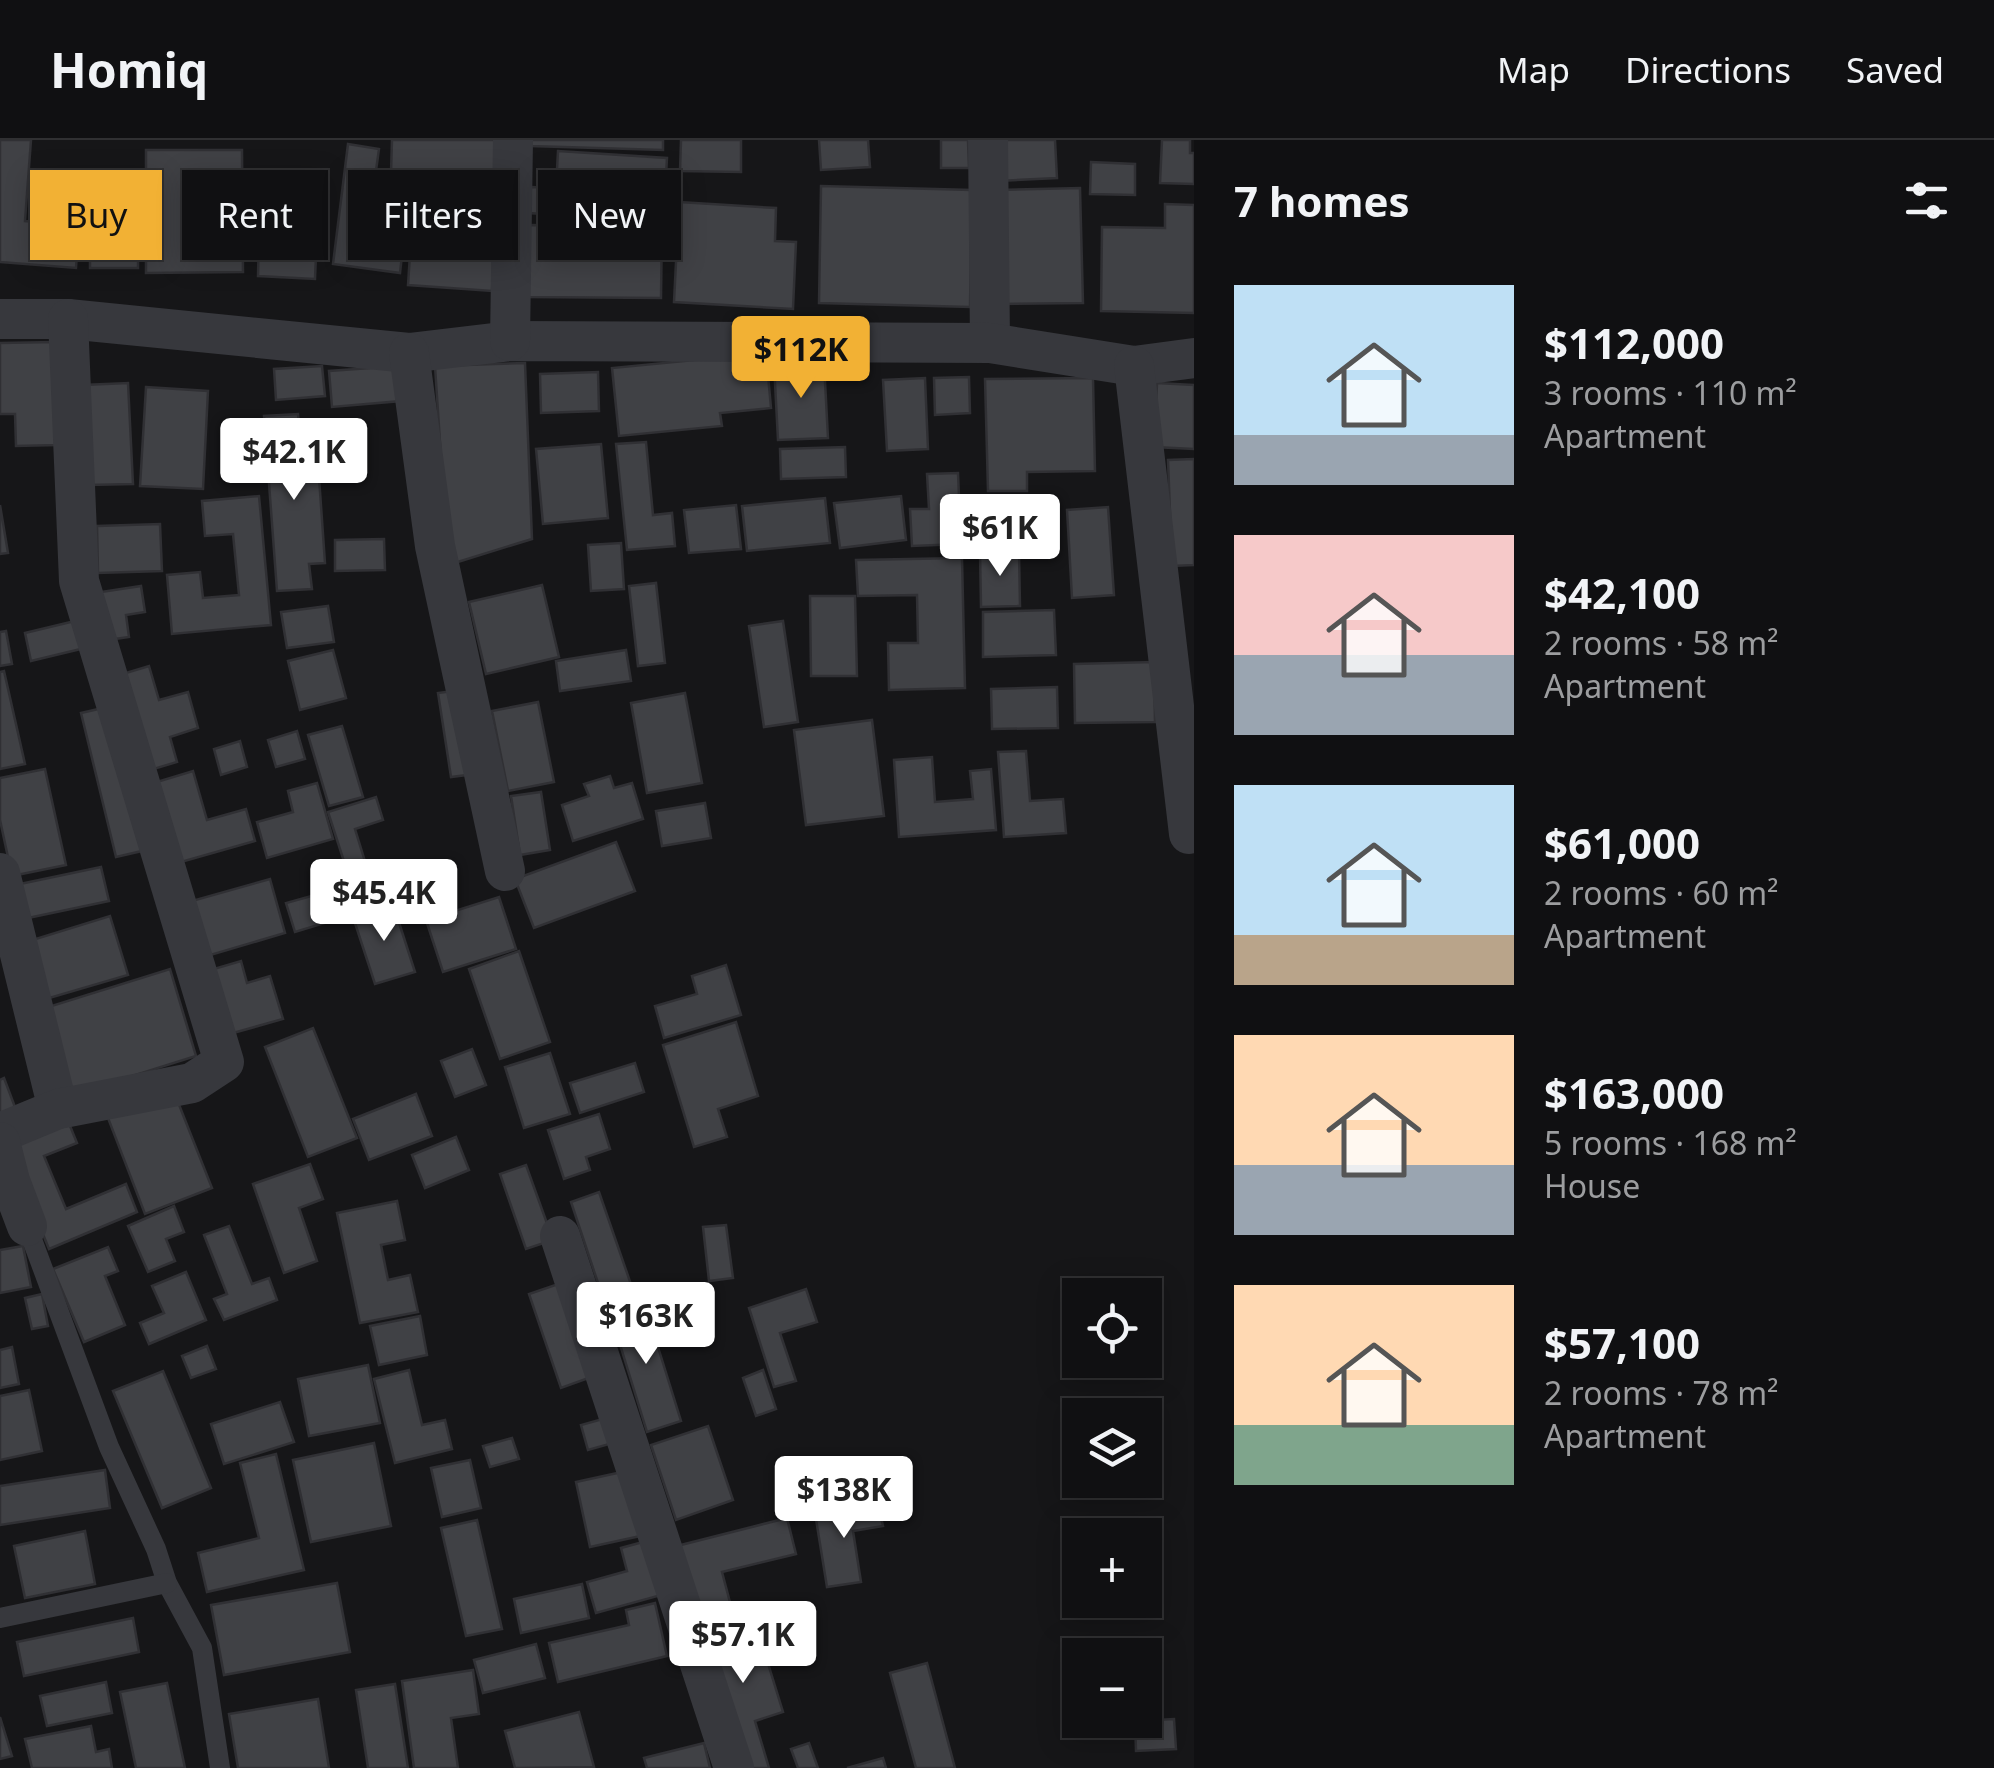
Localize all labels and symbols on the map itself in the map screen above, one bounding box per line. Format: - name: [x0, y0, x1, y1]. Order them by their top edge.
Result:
- pin: $112K: [731, 316, 871, 401]
- pin: $42.1K: [213, 418, 375, 503]
- pin: $61K: [941, 494, 1059, 579]
- pin: $45.4K: [303, 859, 465, 944]
- pin: $163K: [576, 1282, 716, 1367]
- pin: $138K: [774, 1456, 914, 1541]
- pin: $57.1K: [662, 1601, 824, 1686]

